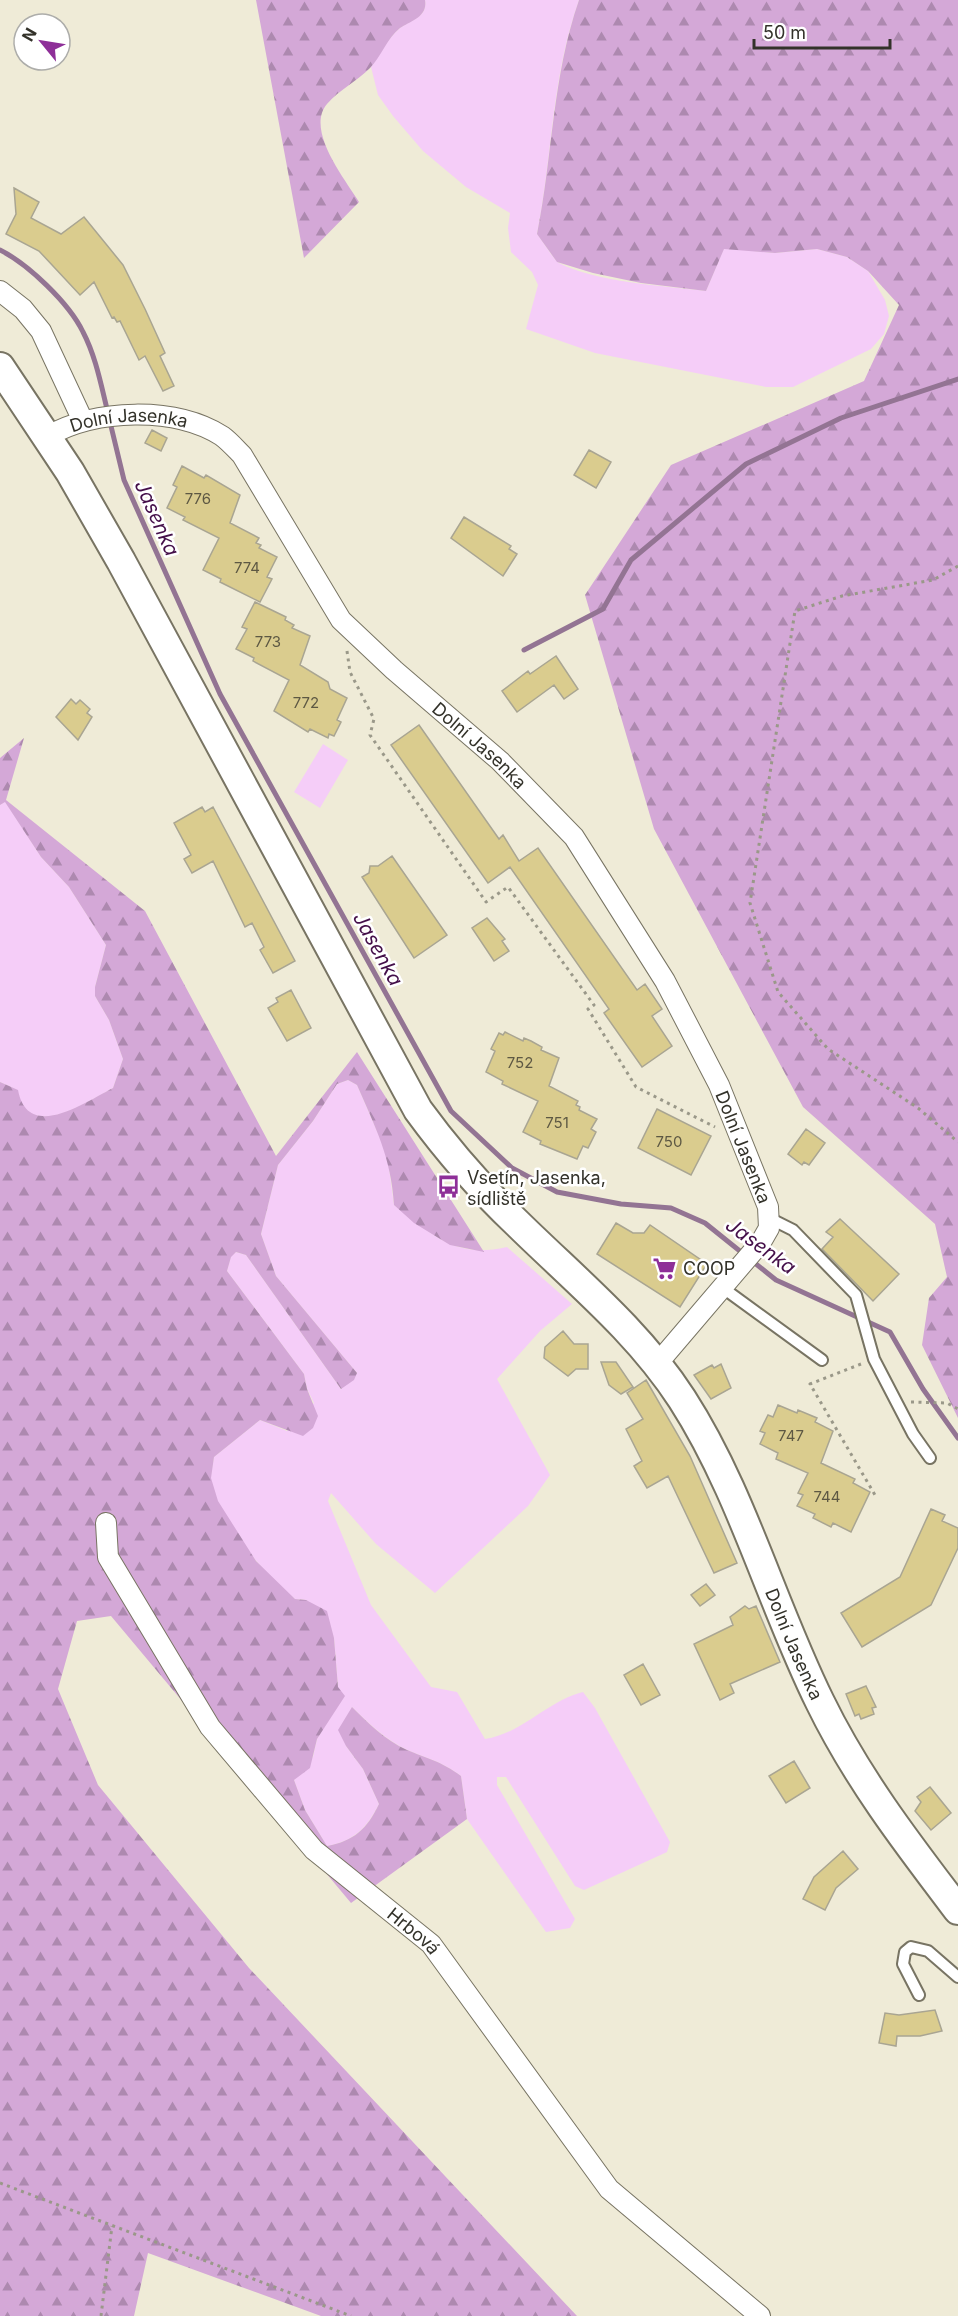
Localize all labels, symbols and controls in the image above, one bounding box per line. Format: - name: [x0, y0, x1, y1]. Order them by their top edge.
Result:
- north arrow: [12, 12, 72, 72]
- scale bar: [754, 12, 890, 50]
- text: 50 m: [763, 22, 806, 43]
- text: N: [17, 24, 41, 45]
- street label: Dolní Jasenka: [67, 404, 190, 436]
- water label: Jasenka: [130, 476, 184, 560]
- house number: 776: [185, 489, 211, 508]
- house number: 774: [234, 558, 260, 577]
- house number: 773: [255, 632, 281, 651]
- house number: 772: [293, 693, 319, 712]
- street label: Dolní Jasenka: [428, 697, 531, 793]
- water label: Jasenka: [348, 908, 408, 990]
- house number: 752: [507, 1053, 533, 1072]
- street label: Dolní Jasenka: [712, 1088, 776, 1206]
- house number: 751: [545, 1113, 569, 1132]
- house number: 750: [656, 1132, 682, 1151]
- place label: Vsetín, Jasenka, sídliště: [467, 1167, 606, 1209]
- bus stop icon: Vsetín, Jasenka, sídliště: [436, 1174, 462, 1200]
- water label: Jasenka: [721, 1213, 801, 1279]
- supermarket icon: COOP: [652, 1255, 678, 1281]
- place label: COOP: [683, 1258, 735, 1279]
- house number: 747: [778, 1426, 804, 1445]
- house number: 744: [814, 1487, 841, 1506]
- street label: Dolní Jasenka: [762, 1585, 828, 1703]
- street label: Hrbová: [383, 1903, 445, 1958]

